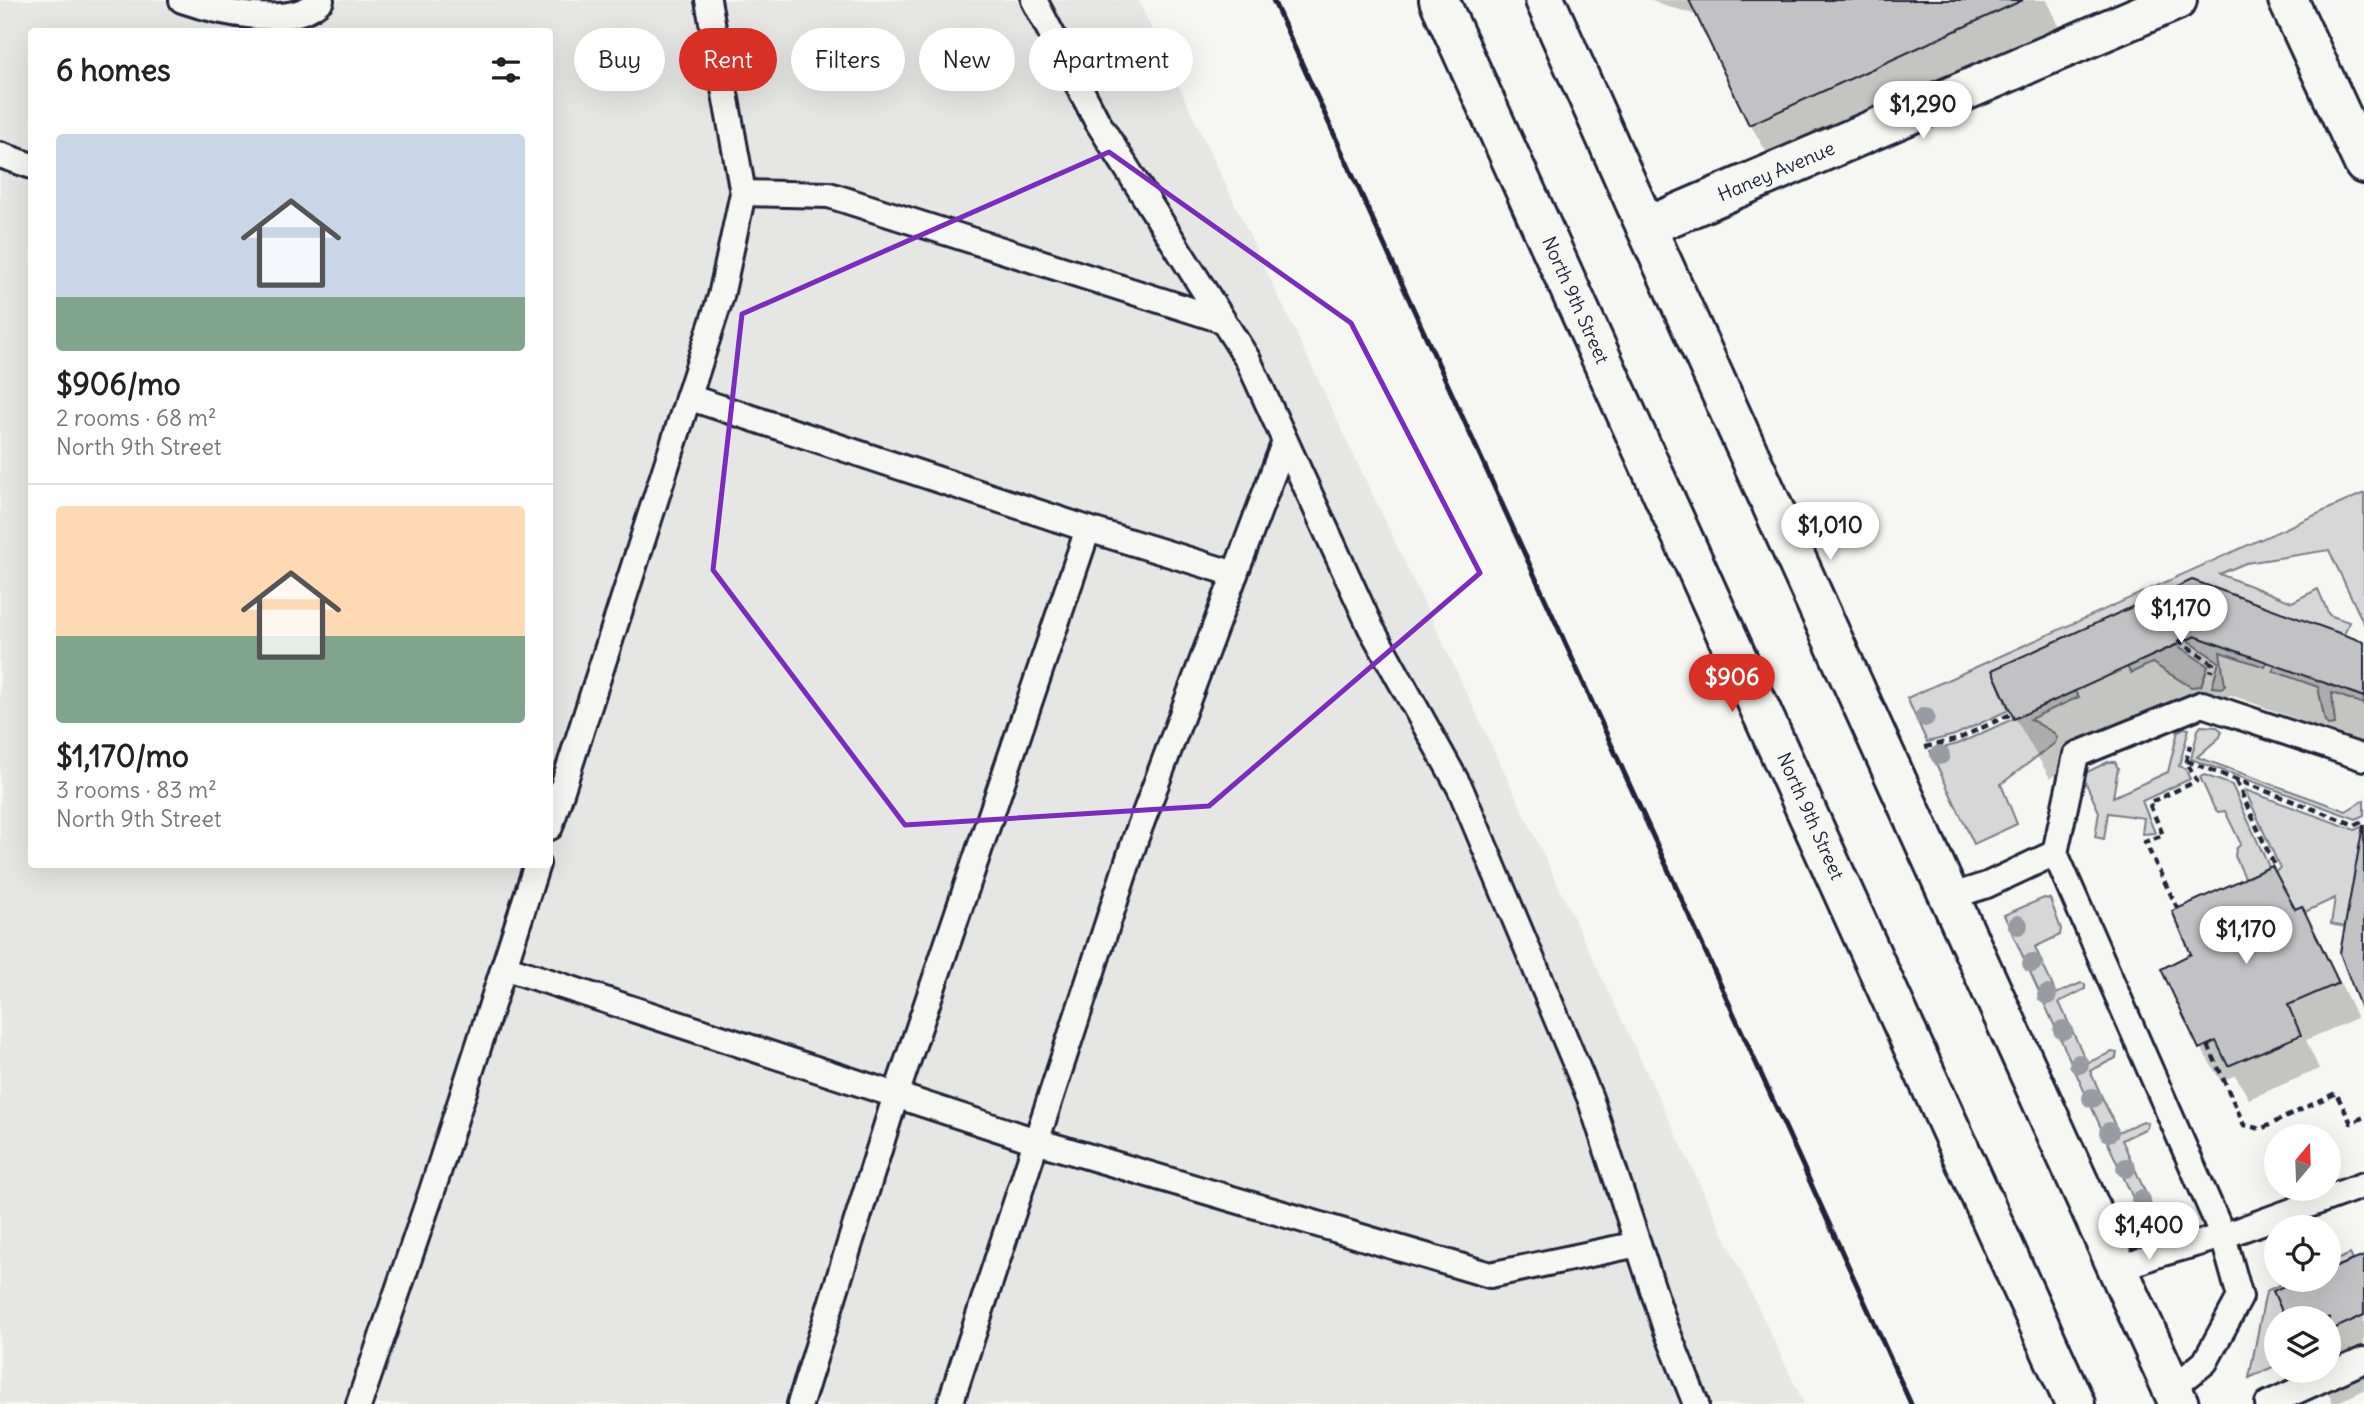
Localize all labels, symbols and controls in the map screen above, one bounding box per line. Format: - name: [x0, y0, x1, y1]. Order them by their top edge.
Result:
- chip: Buy: [574, 28, 665, 91]
- chip: Rent: [679, 28, 777, 91]
- chip: Filters: [791, 28, 905, 91]
- chip: New: [919, 28, 1015, 91]
- chip: Apartment: [1029, 28, 1193, 91]
- text: 6 homes: [56, 51, 171, 89]
- icon: filters: [487, 51, 525, 89]
- pin: $1,290: [1866, 82, 1980, 141]
- text: $1,290: [1889, 89, 1957, 118]
- street label: Haney Avenue: [1714, 136, 1838, 206]
- icon: home: [228, 180, 354, 306]
- street label: North 9th Street: [1537, 233, 1615, 367]
- text: $906/mo: [56, 365, 181, 403]
- text: 2 rooms · 68 m²: [56, 403, 217, 432]
- text: North 9th Street: [56, 432, 222, 461]
- pin: $1,010: [1773, 503, 1887, 562]
- text: $1,010: [1797, 510, 1863, 539]
- icon: home: [228, 552, 354, 678]
- pin: $1,170: [2124, 586, 2238, 645]
- text: $1,170: [2151, 593, 2211, 622]
- pin: $906: [1691, 654, 1773, 714]
- text: $906: [1705, 662, 1759, 691]
- text: $1,170/mo: [56, 737, 189, 775]
- street label: North 9th Street: [1772, 749, 1850, 883]
- text: 3 rooms · 83 m²: [56, 775, 217, 804]
- text: North 9th Street: [56, 804, 222, 833]
- pin: $1,170: [2189, 906, 2303, 966]
- text: $1,170: [2216, 914, 2276, 943]
- north arrow: [2264, 1124, 2342, 1200]
- map controls: [2264, 1124, 2341, 1383]
- pin: $1,400: [2092, 1202, 2206, 1262]
- text: $1,400: [2114, 1210, 2184, 1239]
- button: locate: [2264, 1215, 2341, 1292]
- button: layers: [2264, 1306, 2341, 1383]

